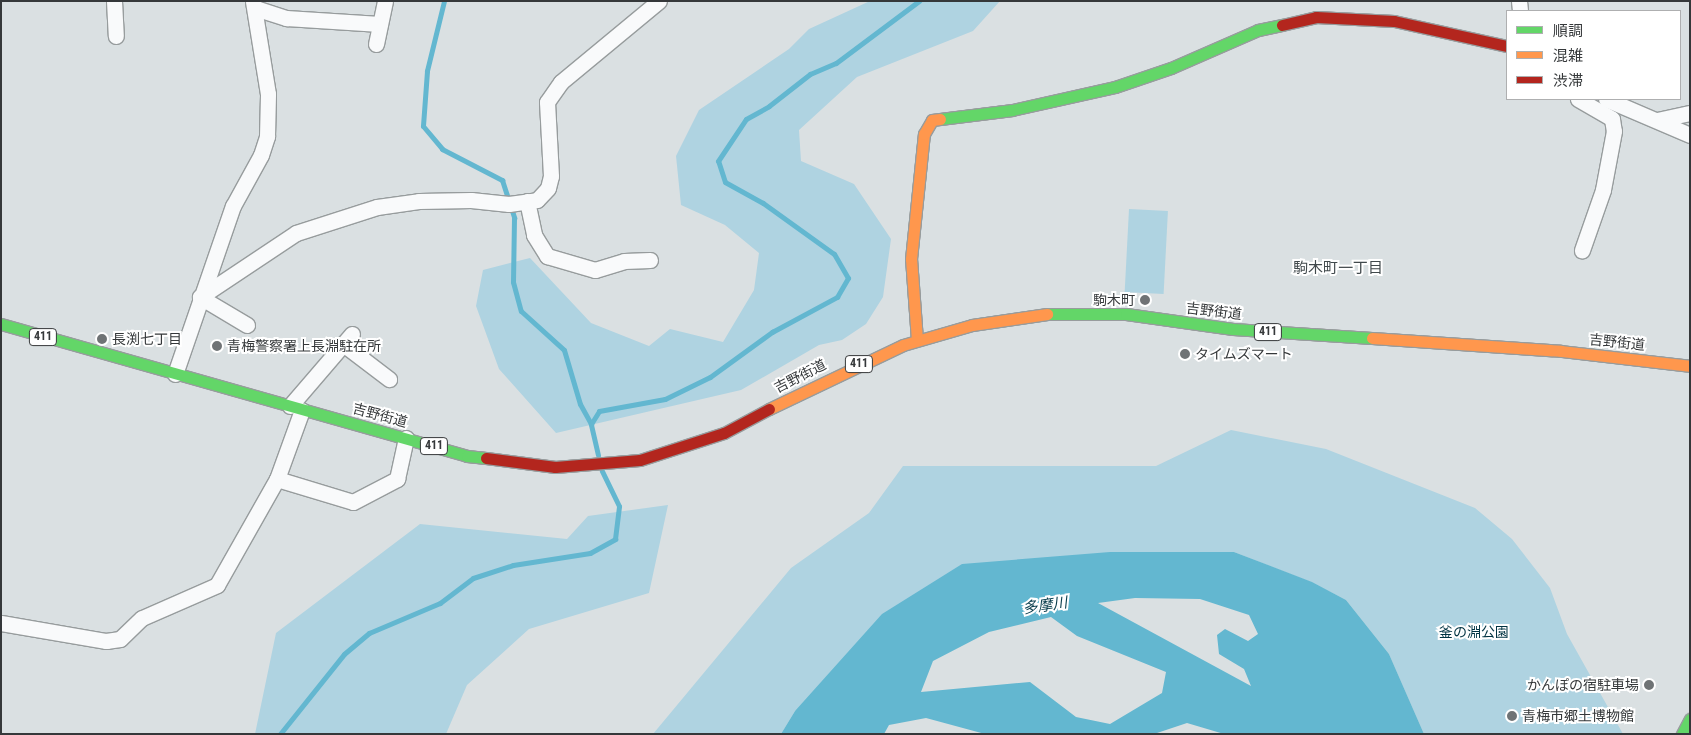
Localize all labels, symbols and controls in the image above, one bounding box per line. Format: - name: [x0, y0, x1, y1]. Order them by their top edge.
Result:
- legend: [1506, 10, 1681, 100]
- text: 順調: [1553, 22, 1583, 40]
- text: 混雑: [1553, 47, 1583, 65]
- text: 渋滞: [1553, 72, 1583, 90]
- district label: 駒木町一丁目: [1293, 260, 1383, 278]
- place label: 駒木町: [1093, 292, 1135, 308]
- marker: 駒木町: [1139, 294, 1151, 306]
- street label: 吉野街道: [1185, 299, 1243, 323]
- road number: 411: [1253, 322, 1283, 342]
- road number: 411: [28, 328, 58, 347]
- place label: 長渕七丁目: [112, 331, 182, 347]
- street label: 吉野街道: [1588, 331, 1646, 353]
- marker: 長渕七丁目: [96, 333, 108, 345]
- place label: 青梅警察署上長淵駐在所: [227, 338, 381, 354]
- marker: 青梅警察署上長淵駐在所: [211, 340, 223, 352]
- place label: タイムズマート: [1195, 346, 1293, 362]
- marker: タイムズマート: [1179, 348, 1191, 360]
- road number: 411: [844, 354, 874, 374]
- street label: 吉野街道: [771, 356, 829, 396]
- street label: 吉野街道: [351, 400, 409, 430]
- road number: 411: [419, 436, 449, 456]
- water label: 多摩川: [1021, 594, 1069, 618]
- park label: 釜の淵公園: [1439, 624, 1509, 640]
- place label: かんぽの宿駐車場: [1527, 677, 1639, 693]
- marker: かんぽの宿駐車場: [1643, 679, 1655, 691]
- place label: 青梅市郷土博物館: [1522, 708, 1634, 724]
- marker: 青梅市郷土博物館: [1506, 710, 1518, 722]

